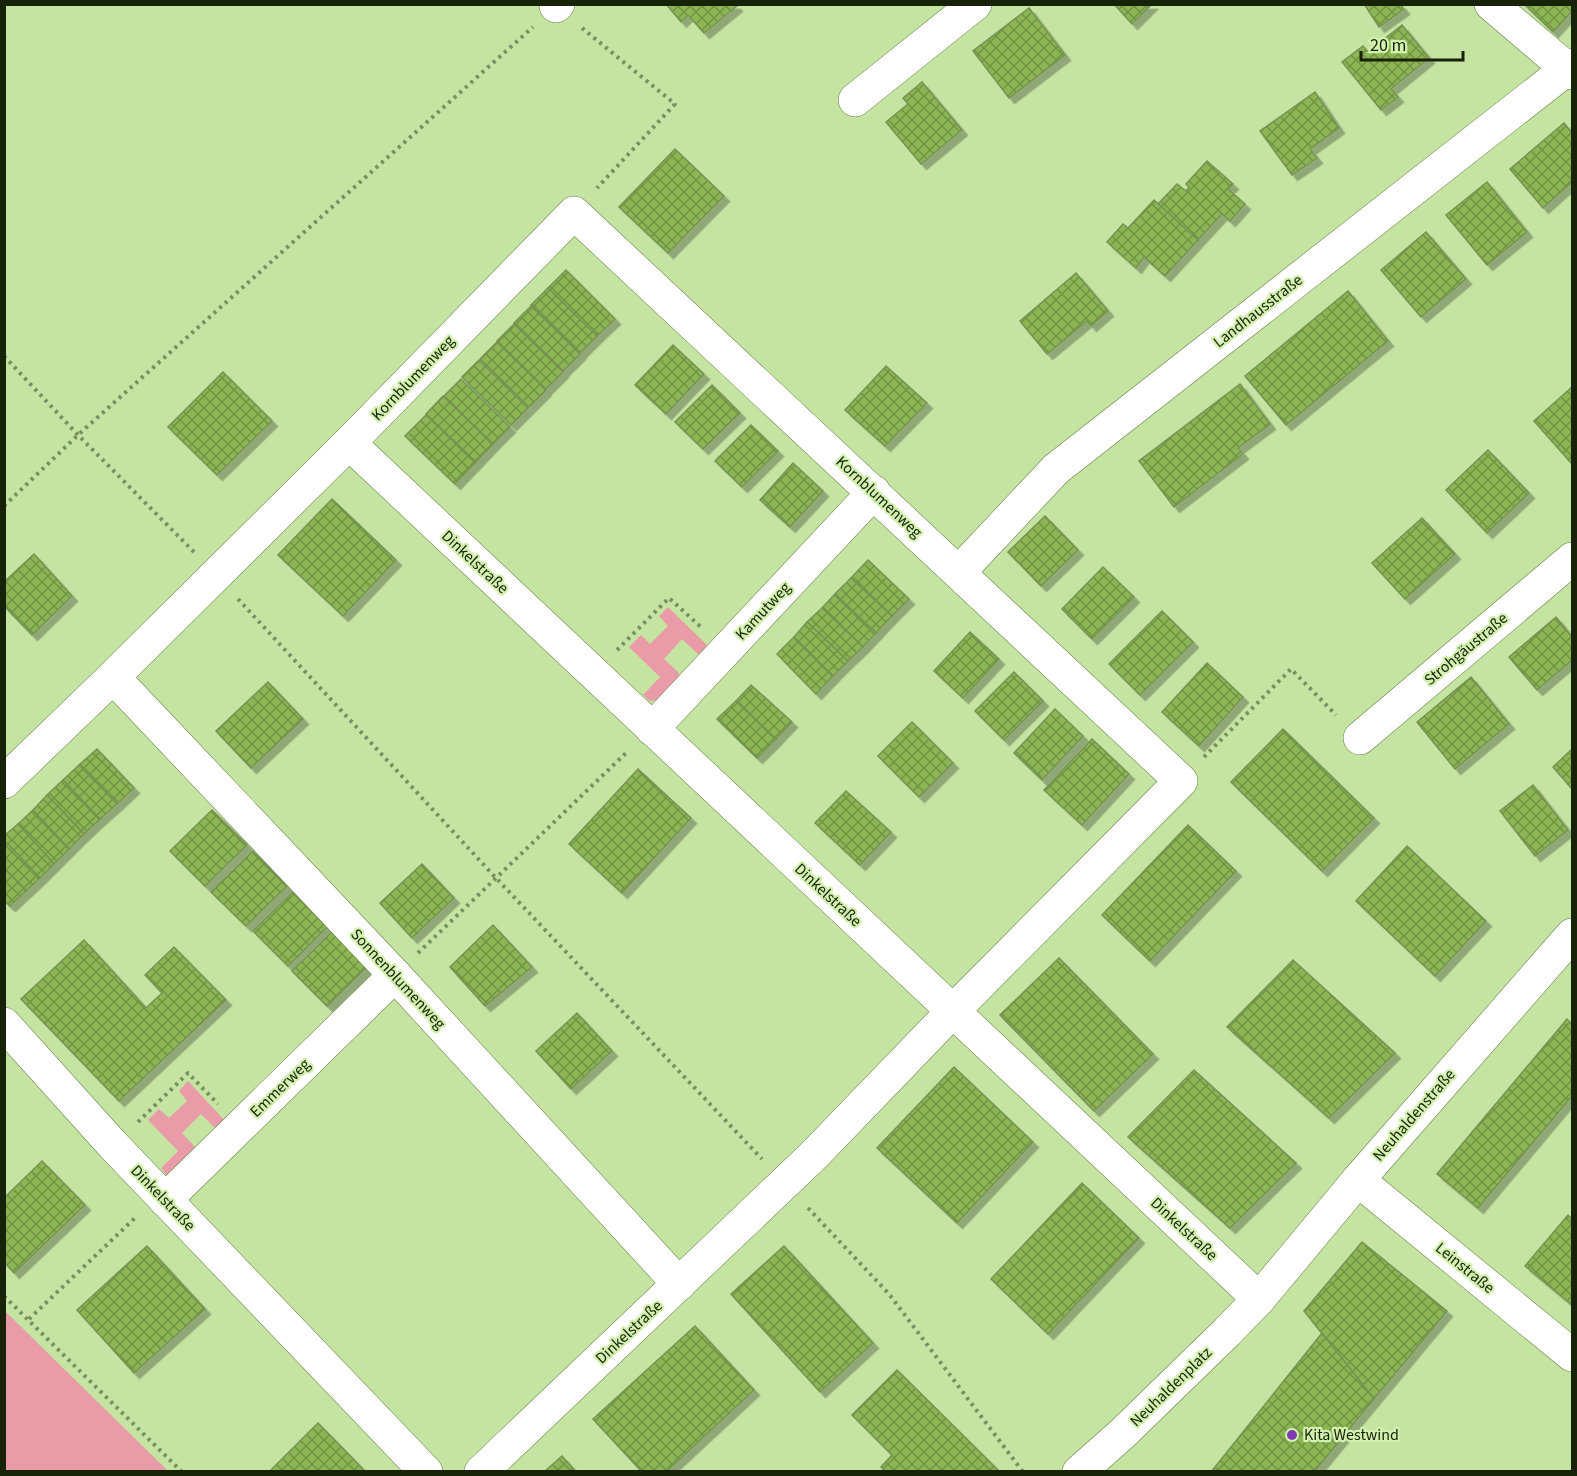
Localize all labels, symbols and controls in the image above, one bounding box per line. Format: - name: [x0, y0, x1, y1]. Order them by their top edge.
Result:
- scale bar: [1361, 24, 1463, 62]
- text: 20 m: [1370, 33, 1406, 58]
- street label: Landhausstraße: [1209, 269, 1307, 353]
- street label: Kornblumenweg: [367, 330, 459, 426]
- street label: Kornblumenweg: [831, 451, 927, 543]
- street label: Dinkelstraße: [437, 525, 513, 599]
- street label: Kamutweg: [730, 577, 796, 645]
- street label: Strohgäustraße: [1419, 607, 1513, 691]
- street label: Dinkelstraße: [790, 858, 866, 932]
- street label: Sonnenblumenweg: [346, 924, 450, 1034]
- street label: Emmerweg: [245, 1054, 315, 1122]
- street label: Neuhaldenstraße: [1368, 1064, 1460, 1166]
- street label: Dinkelstraße: [126, 1160, 200, 1236]
- street label: Dinkelstraße: [1146, 1192, 1222, 1266]
- street label: Leinstraße: [1431, 1237, 1499, 1299]
- street label: Dinkelstraße: [591, 1295, 667, 1369]
- street label: Neuhaldenplatz: [1125, 1342, 1217, 1432]
- place label: Kita Westwind: [1304, 1424, 1399, 1446]
- marker: Kita Westwind: [1285, 1428, 1299, 1442]

